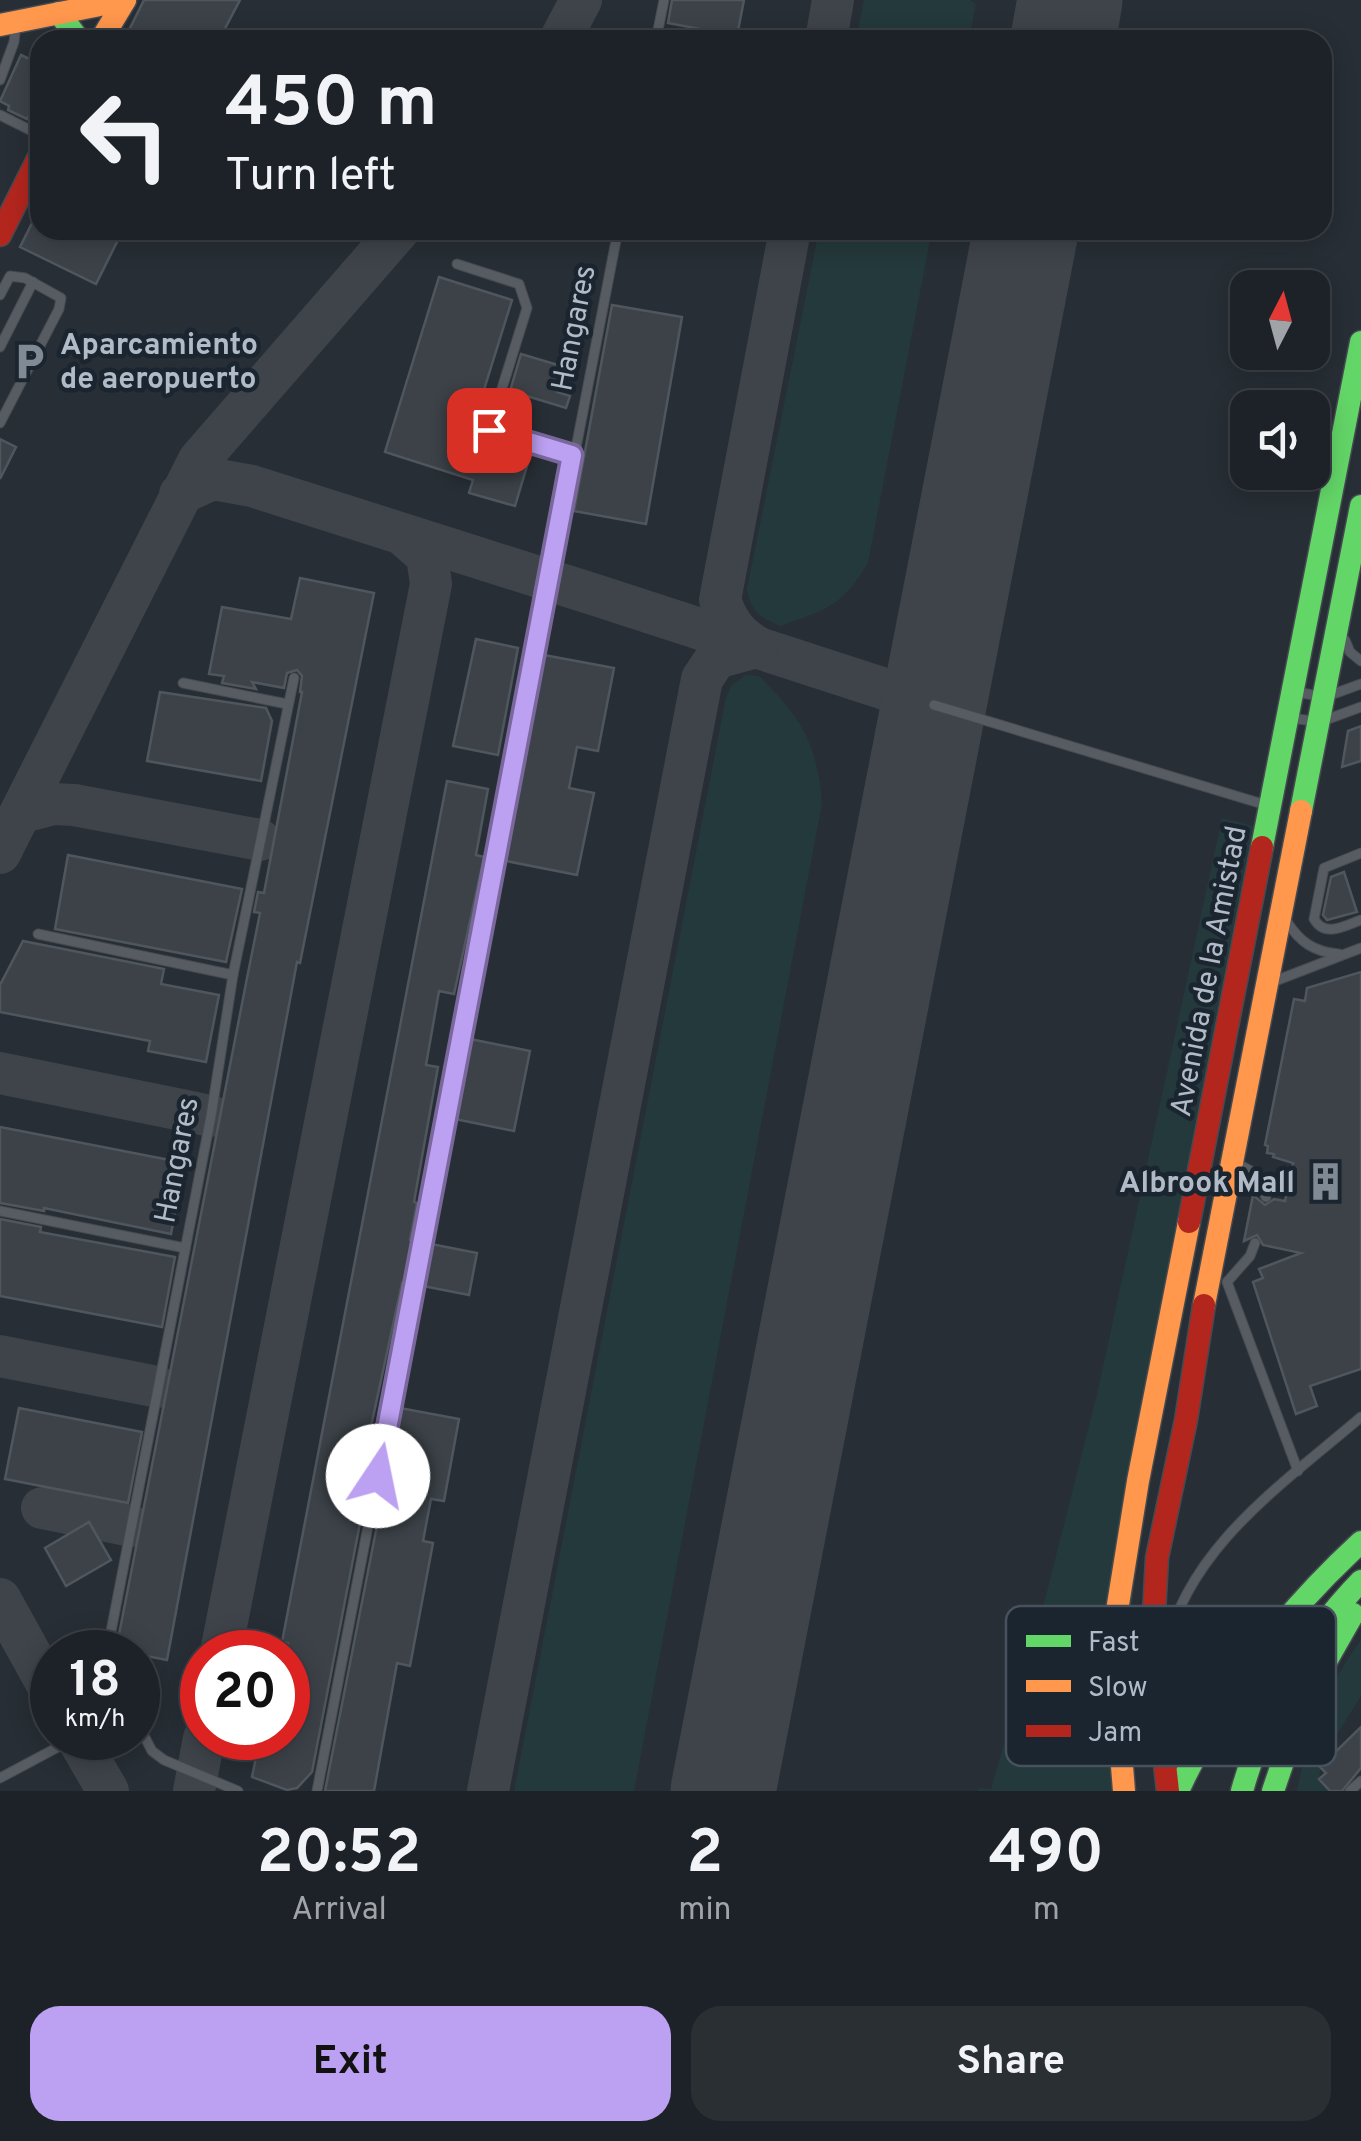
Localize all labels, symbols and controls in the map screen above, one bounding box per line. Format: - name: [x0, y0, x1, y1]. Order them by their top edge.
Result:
- text: 450 m: [225, 62, 437, 151]
- icon: left: [60, 70, 190, 200]
- text: Turn left: [225, 149, 396, 206]
- street label: Hangares: [545, 262, 606, 395]
- north arrow: [1230, 270, 1330, 370]
- map controls: [1230, 270, 1330, 490]
- place label: Aparcamiento de aeropuerto: [60, 328, 258, 399]
- parking icon: Aparcamiento de aeropuerto: [9, 340, 51, 382]
- pin: [447, 388, 532, 473]
- button: sound: [1230, 390, 1330, 490]
- icon: arrive: [462, 403, 517, 458]
- street label: Avenida de la Amistad: [1164, 823, 1257, 1120]
- street label: Hangares: [148, 1094, 209, 1227]
- building icon: Albrook Mall: [1304, 1161, 1346, 1203]
- place label: Albrook Mall: [1119, 1166, 1295, 1203]
- position arrow: [326, 1424, 430, 1528]
- legend: [1006, 1606, 1336, 1766]
- text: Fast: [1088, 1626, 1140, 1662]
- speed limit sign: 20: [180, 1630, 310, 1760]
- text: 18: [69, 1651, 121, 1714]
- text: Slow: [1088, 1671, 1147, 1707]
- text: km/h: [65, 1704, 125, 1736]
- text: Jam: [1088, 1716, 1142, 1752]
- text: 20:52: [257, 1818, 421, 1894]
- text: 2: [687, 1818, 723, 1894]
- text: 490: [989, 1818, 1104, 1894]
- text: Arrival: [291, 1891, 387, 1931]
- text: min: [678, 1891, 732, 1931]
- text: m: [1033, 1891, 1060, 1931]
- button: Exit: [30, 2006, 671, 2121]
- button: Share: [691, 2006, 1331, 2121]

